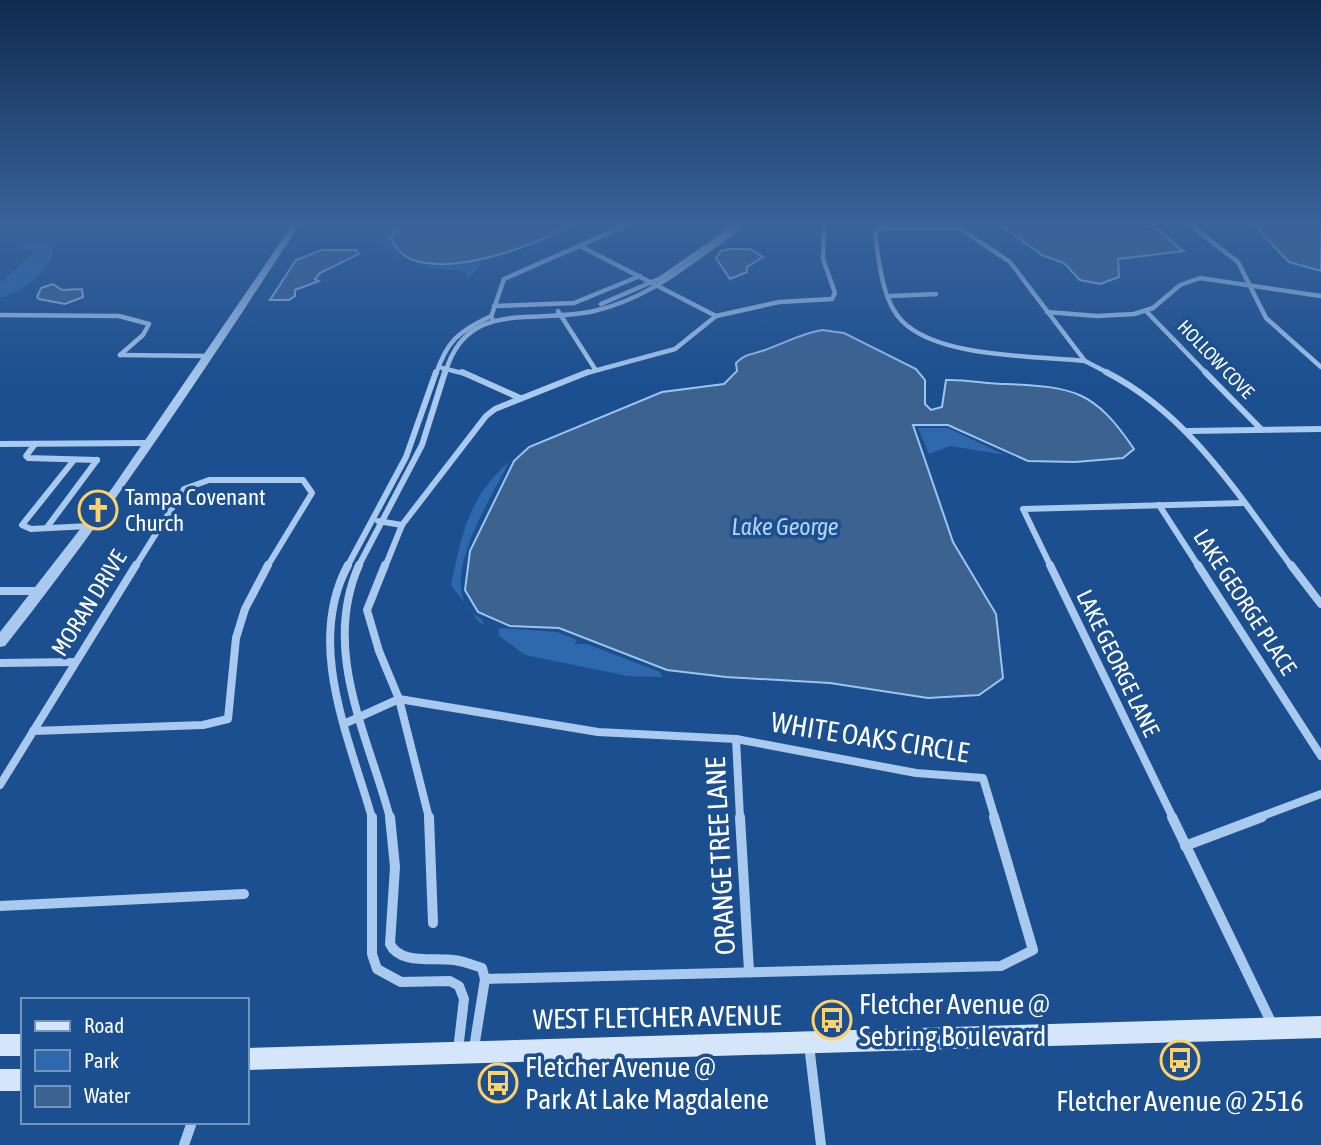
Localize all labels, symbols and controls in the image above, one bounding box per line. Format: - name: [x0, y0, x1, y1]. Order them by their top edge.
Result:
- street label: HOLLOW COVE: [1173, 315, 1259, 403]
- place label: Tampa Covenant Church: [125, 484, 266, 536]
- church icon: Tampa Covenant Church: [77, 489, 119, 531]
- water label: Lake George: [731, 513, 839, 540]
- street label: LAKE GEORGE PLACE: [1188, 525, 1302, 680]
- street label: MORAN DRIVE: [46, 545, 132, 661]
- street label: LAKE GEORGE LANE: [1071, 586, 1165, 741]
- street label: WHITE OAKS CIRCLE: [769, 706, 971, 768]
- street label: ORANGE TREE LANE: [699, 756, 741, 956]
- place label: Fletcher Avenue @ Sebring Boulevard: [859, 988, 1050, 1052]
- legend: [21, 998, 248, 1124]
- street label: WEST FLETCHER AVENUE: [533, 999, 781, 1035]
- bus stop icon: Fletcher Avenue @ Sebring Boulevard: [811, 999, 853, 1041]
- text: Road: [84, 1013, 124, 1037]
- bus stop icon: Fletcher Avenue @ 2516: [1159, 1039, 1201, 1081]
- text: Park: [84, 1048, 119, 1072]
- place label: Fletcher Avenue @ Park At Lake Magdalene: [525, 1051, 769, 1115]
- bus stop icon: Fletcher Avenue @ Park At Lake Magdalene: [477, 1062, 519, 1104]
- text: Water: [84, 1083, 131, 1107]
- place label: Fletcher Avenue @ 2516: [1056, 1085, 1304, 1117]

